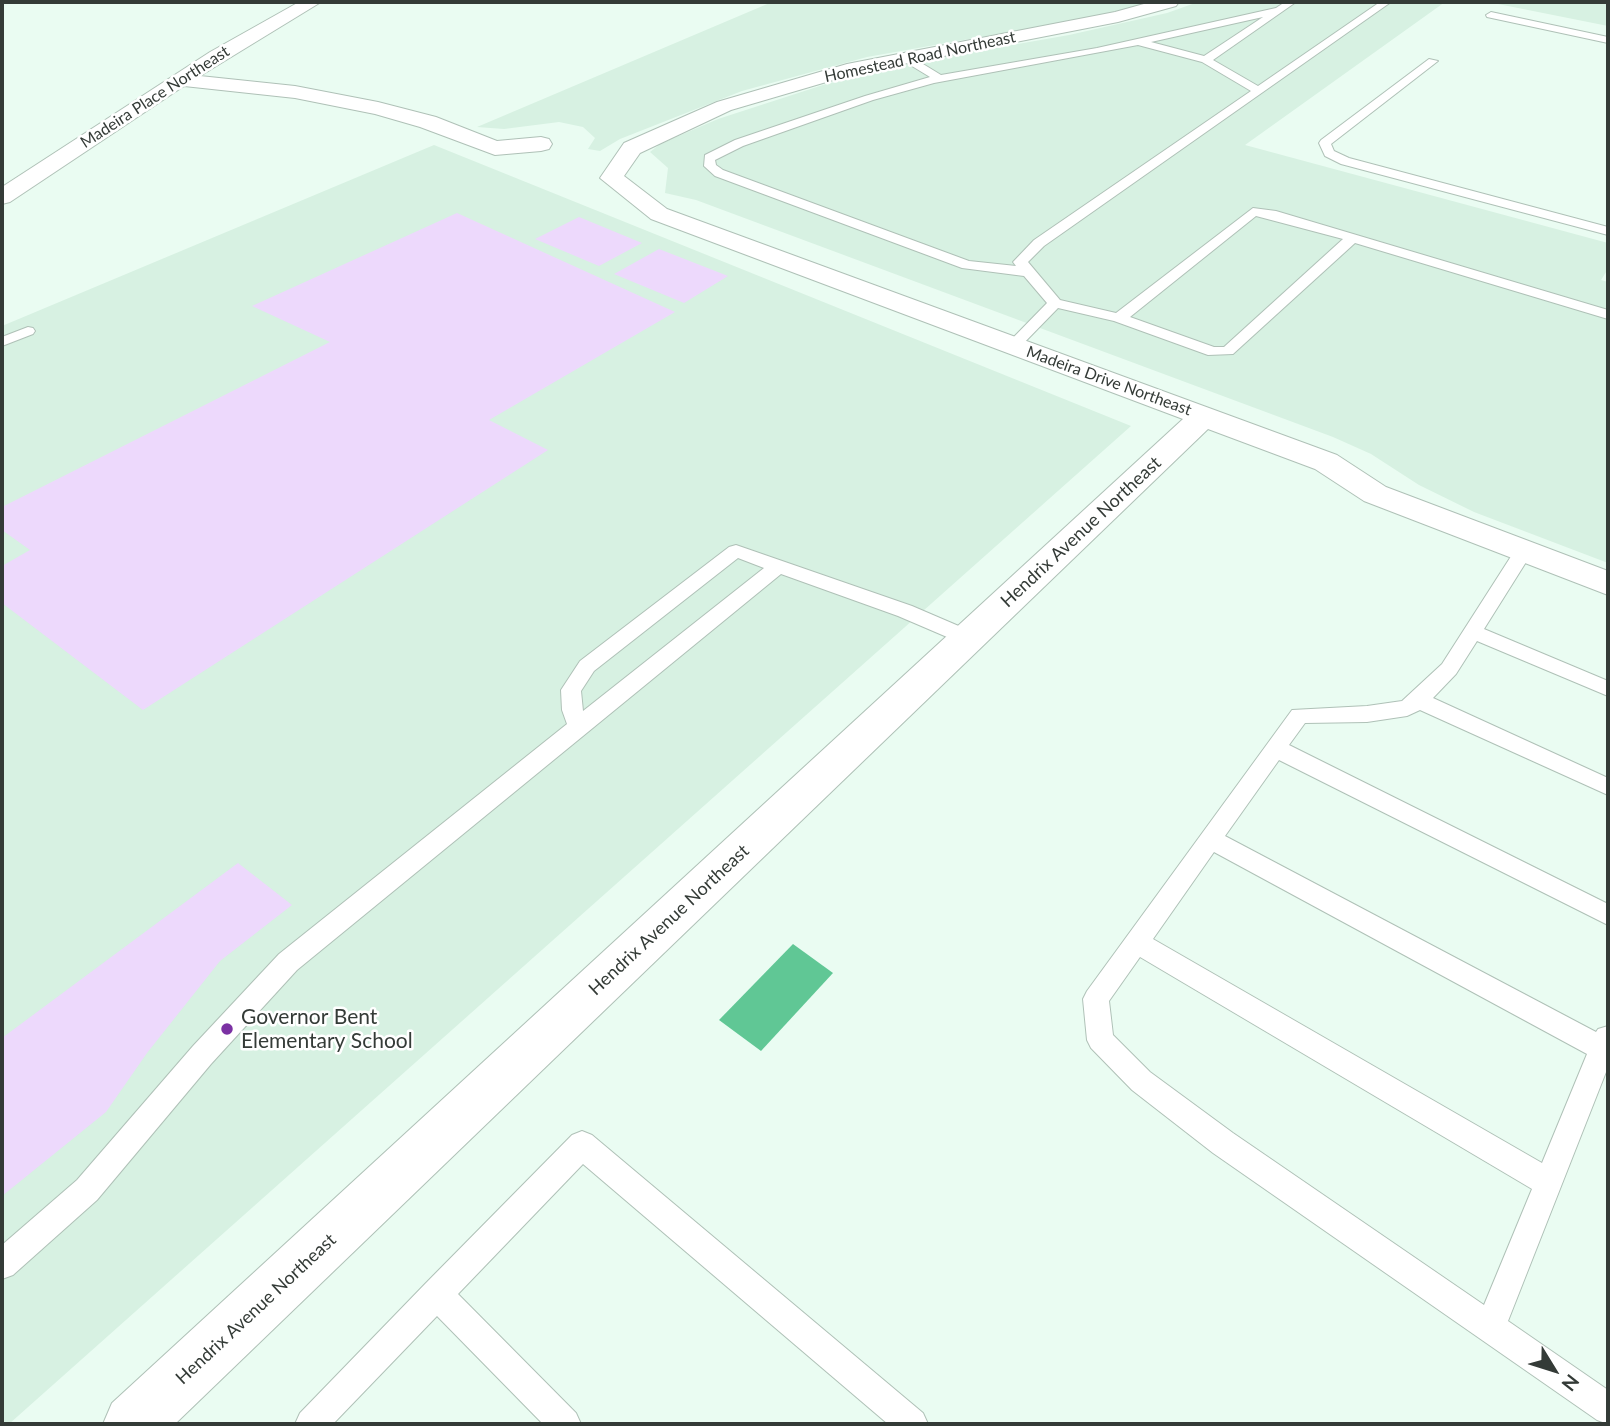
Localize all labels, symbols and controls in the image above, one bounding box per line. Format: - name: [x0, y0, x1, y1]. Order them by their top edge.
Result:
- street label: Homestead Road Northeast: [823, 27, 1017, 87]
- street label: Madeira Place Northeast: [77, 42, 233, 152]
- street label: Madeira Drive Northeast: [1024, 342, 1194, 420]
- street label: Hendrix Avenue Northeast: [996, 452, 1166, 612]
- street label: Hendrix Avenue Northeast: [584, 840, 754, 1000]
- place label: Governor Bent Elementary School: [241, 1004, 413, 1054]
- marker: Governor Bent Elementary School: [219, 1021, 235, 1037]
- street label: Hendrix Avenue Northeast: [171, 1229, 341, 1389]
- north arrow: [1519, 1335, 1589, 1405]
- text: N: [1557, 1370, 1585, 1396]

